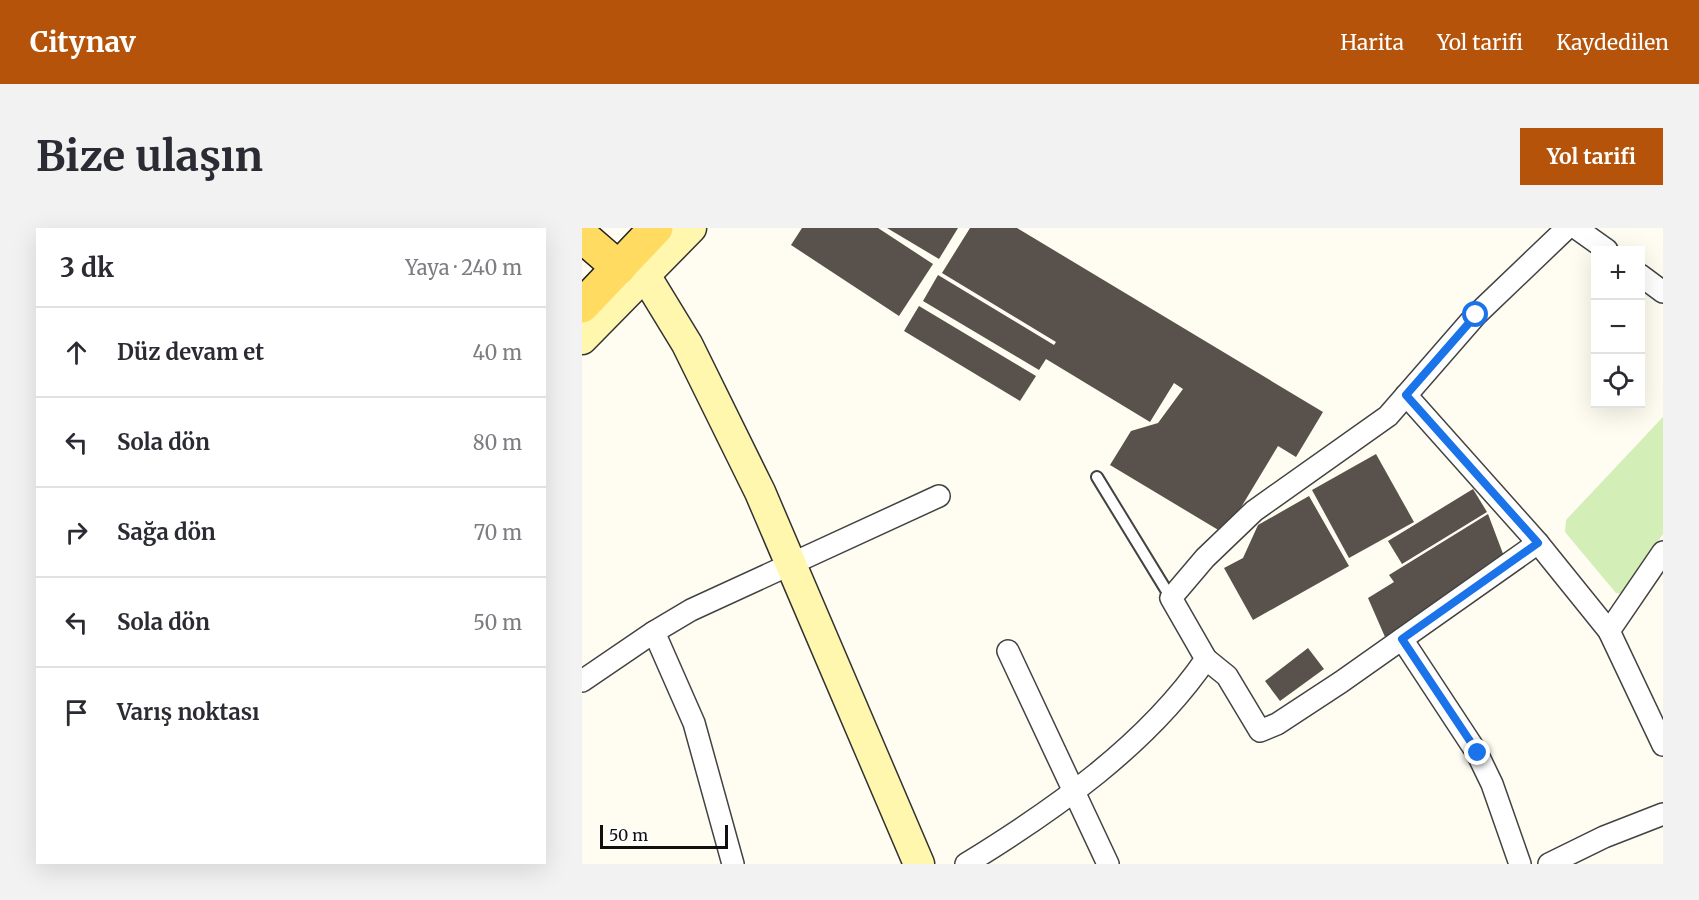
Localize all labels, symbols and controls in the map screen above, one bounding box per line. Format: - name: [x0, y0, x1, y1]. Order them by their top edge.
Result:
- text: Citynav: [30, 24, 136, 60]
- text: Harita: [1340, 29, 1404, 56]
- text: Yol tarifi: [1437, 29, 1523, 56]
- text: Kaydedilen: [1556, 29, 1669, 56]
- button: Yol tarifi: [1520, 128, 1663, 185]
- text: Bize ulaşın: [36, 130, 263, 182]
- map controls: [1591, 246, 1645, 408]
- button: +: [1591, 246, 1645, 300]
- text: 3 dk: [60, 251, 114, 284]
- text: Yaya · 240 m: [405, 255, 522, 280]
- button: −: [1591, 300, 1645, 354]
- route start: [1462, 301, 1488, 327]
- icon: ahead: [60, 336, 93, 369]
- text: Düz devam et: [117, 338, 264, 366]
- text: 40 m: [472, 340, 522, 365]
- button: locate: [1591, 354, 1645, 408]
- icon: left: [60, 426, 93, 459]
- text: Sola dön: [117, 428, 210, 456]
- text: 80 m: [473, 430, 522, 455]
- icon: right: [60, 516, 93, 549]
- text: Sağa dön: [117, 518, 216, 546]
- text: 70 m: [474, 520, 522, 545]
- icon: left: [60, 606, 93, 639]
- text: Sola dön: [117, 608, 210, 636]
- text: 50 m: [473, 610, 522, 635]
- icon: arrive: [60, 696, 93, 729]
- text: Varış noktası: [117, 698, 259, 726]
- route end: [1464, 739, 1490, 765]
- scale bar: [600, 822, 728, 850]
- text: 50 m: [609, 825, 648, 845]

